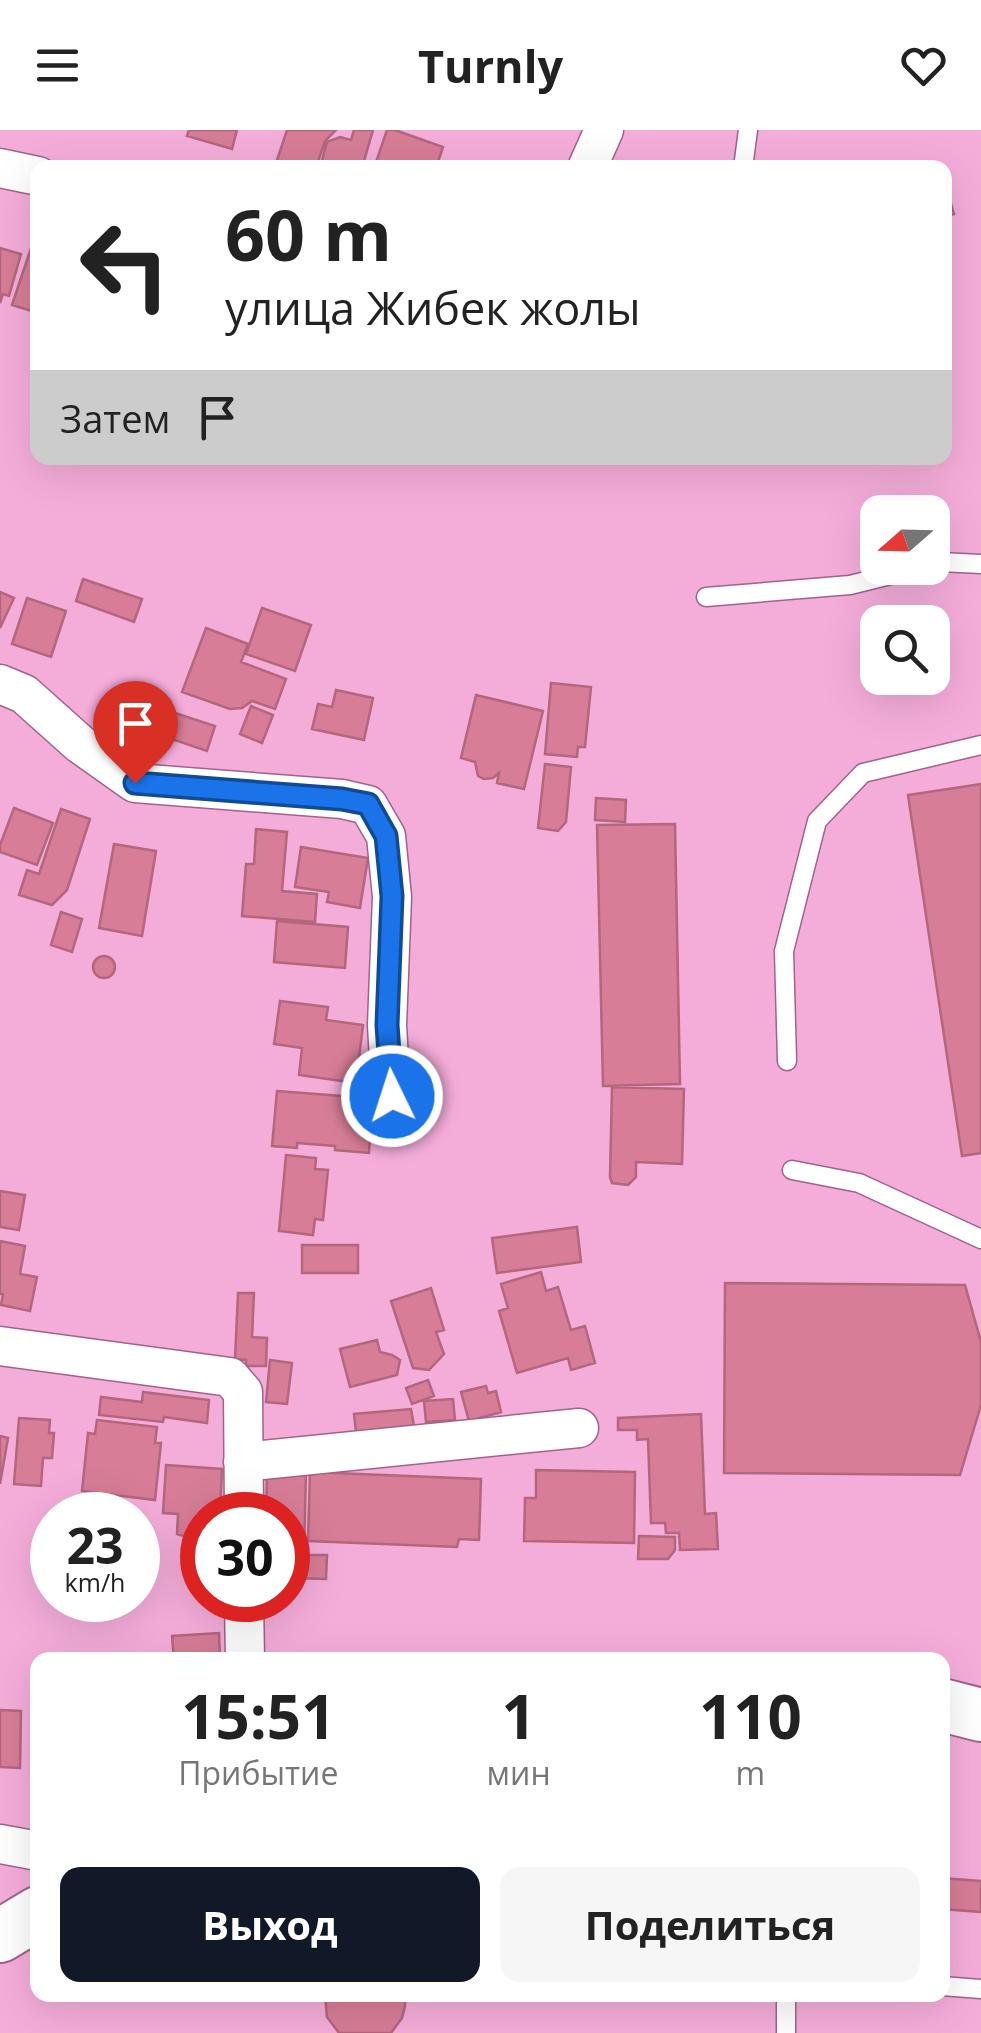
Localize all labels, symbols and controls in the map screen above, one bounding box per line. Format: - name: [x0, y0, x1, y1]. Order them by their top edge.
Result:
- text: Turnly: [418, 35, 563, 96]
- icon: menu: [30, 38, 85, 93]
- icon: heart: [896, 38, 951, 93]
- text: 60 m: [225, 186, 392, 282]
- icon: left: [60, 200, 190, 330]
- text: улица Жибек жолы: [225, 277, 641, 338]
- icon: arrive: [190, 390, 245, 445]
- text: Затем: [60, 392, 170, 444]
- north arrow: [860, 495, 950, 585]
- map controls: [860, 495, 950, 695]
- button: search: [860, 605, 950, 695]
- pin: [93, 681, 178, 784]
- icon: arrive: [108, 696, 163, 751]
- position arrow: [340, 1044, 444, 1148]
- speed limit sign: 30: [180, 1492, 310, 1622]
- text: 23: [66, 1511, 124, 1579]
- text: km/h: [65, 1565, 125, 1599]
- text: 15:51: [181, 1675, 335, 1757]
- text: 1: [501, 1675, 536, 1757]
- text: 110: [699, 1675, 802, 1757]
- text: Прибытие: [178, 1751, 338, 1794]
- text: мин: [487, 1751, 551, 1794]
- text: m: [736, 1751, 765, 1794]
- button: Выход: [60, 1867, 480, 1982]
- button: Поделиться: [500, 1867, 920, 1982]

